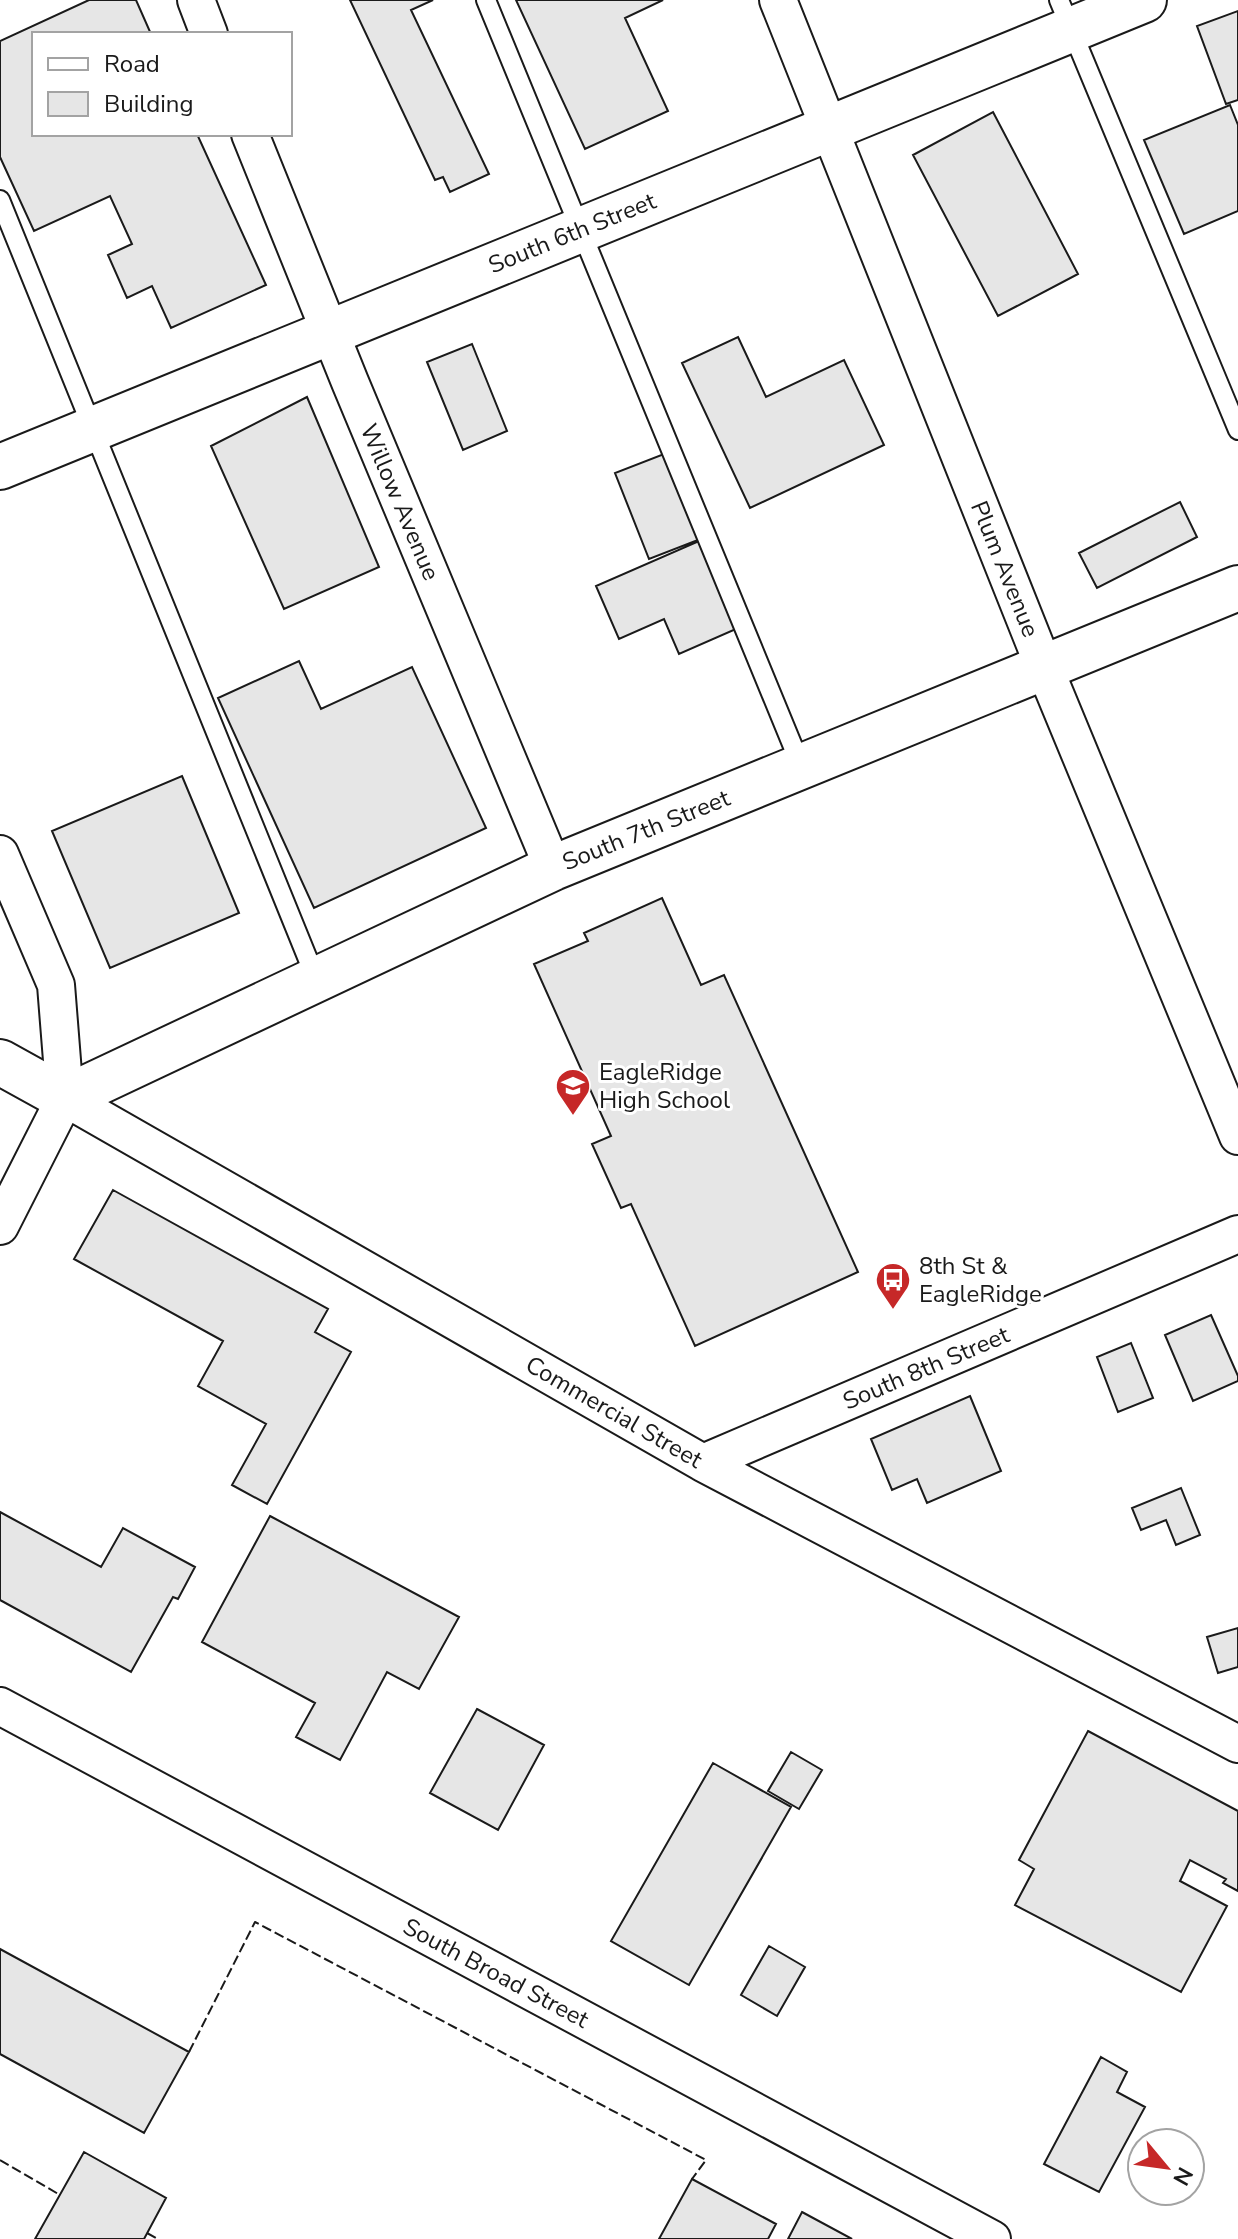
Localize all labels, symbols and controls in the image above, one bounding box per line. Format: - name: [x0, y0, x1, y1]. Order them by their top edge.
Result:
- legend: [32, 32, 292, 136]
- text: Road: [104, 48, 160, 80]
- text: Building: [104, 88, 194, 120]
- street label: South 6th Street: [484, 185, 661, 281]
- street label: Willow Avenue: [353, 419, 447, 585]
- street label: Plum Avenue: [963, 496, 1047, 642]
- street label: South 7th Street: [558, 782, 735, 878]
- place label: EagleRidge High School: [599, 1056, 730, 1116]
- school or university icon: EagleRidge High School: [554, 1067, 592, 1117]
- place label: 8th St & EagleRidge: [919, 1250, 1042, 1310]
- bus stop icon: 8th St & EagleRidge: [874, 1261, 912, 1311]
- street label: South 8th Street: [838, 1318, 1015, 1417]
- street label: Commercial Street: [520, 1348, 709, 1476]
- street label: South Broad Street: [397, 1910, 595, 2036]
- north arrow: [1126, 2127, 1206, 2207]
- text: N: [1166, 2162, 1200, 2191]

